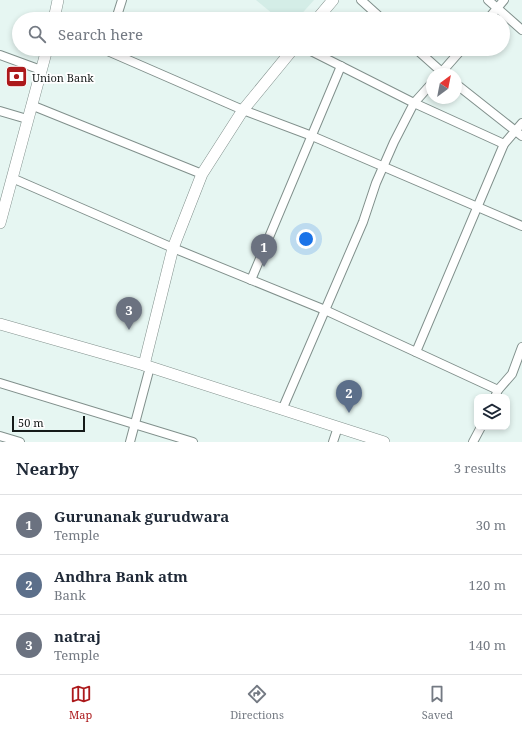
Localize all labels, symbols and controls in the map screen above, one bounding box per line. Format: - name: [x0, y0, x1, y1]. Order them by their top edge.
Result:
- search box: [12, 12, 510, 56]
- icon: search: [26, 23, 48, 45]
- text: Search here: [58, 24, 143, 44]
- bank icon: Union Bank: [4, 64, 30, 90]
- north arrow: [426, 68, 462, 104]
- place label: Union Bank: [32, 70, 94, 85]
- your location: [296, 229, 316, 249]
- pin: 1: [251, 234, 277, 267]
- pin: 3: [116, 297, 142, 330]
- pin: 2: [336, 380, 362, 413]
- map controls: [474, 394, 510, 430]
- button: layers: [474, 394, 510, 430]
- scale bar: [12, 414, 85, 433]
- text: 50 m: [18, 415, 44, 430]
- text: Nearby: [16, 457, 79, 480]
- text: 3 results: [454, 459, 506, 477]
- text: Gurunanak gurudwara: [54, 506, 229, 526]
- text: 1: [25, 516, 33, 534]
- text: 30 m: [476, 516, 506, 534]
- text: Temple: [54, 526, 100, 544]
- text: Andhra Bank atm: [54, 566, 188, 586]
- text: 2: [25, 576, 33, 594]
- text: 120 m: [469, 576, 506, 594]
- text: Bank: [54, 586, 86, 604]
- text: natraj: [54, 626, 101, 646]
- text: 3: [25, 636, 33, 654]
- text: 140 m: [469, 636, 506, 654]
- text: Temple: [54, 646, 100, 664]
- tab: Map: [69, 683, 92, 722]
- tab: Directions: [230, 683, 284, 722]
- tab: Saved: [422, 683, 453, 722]

